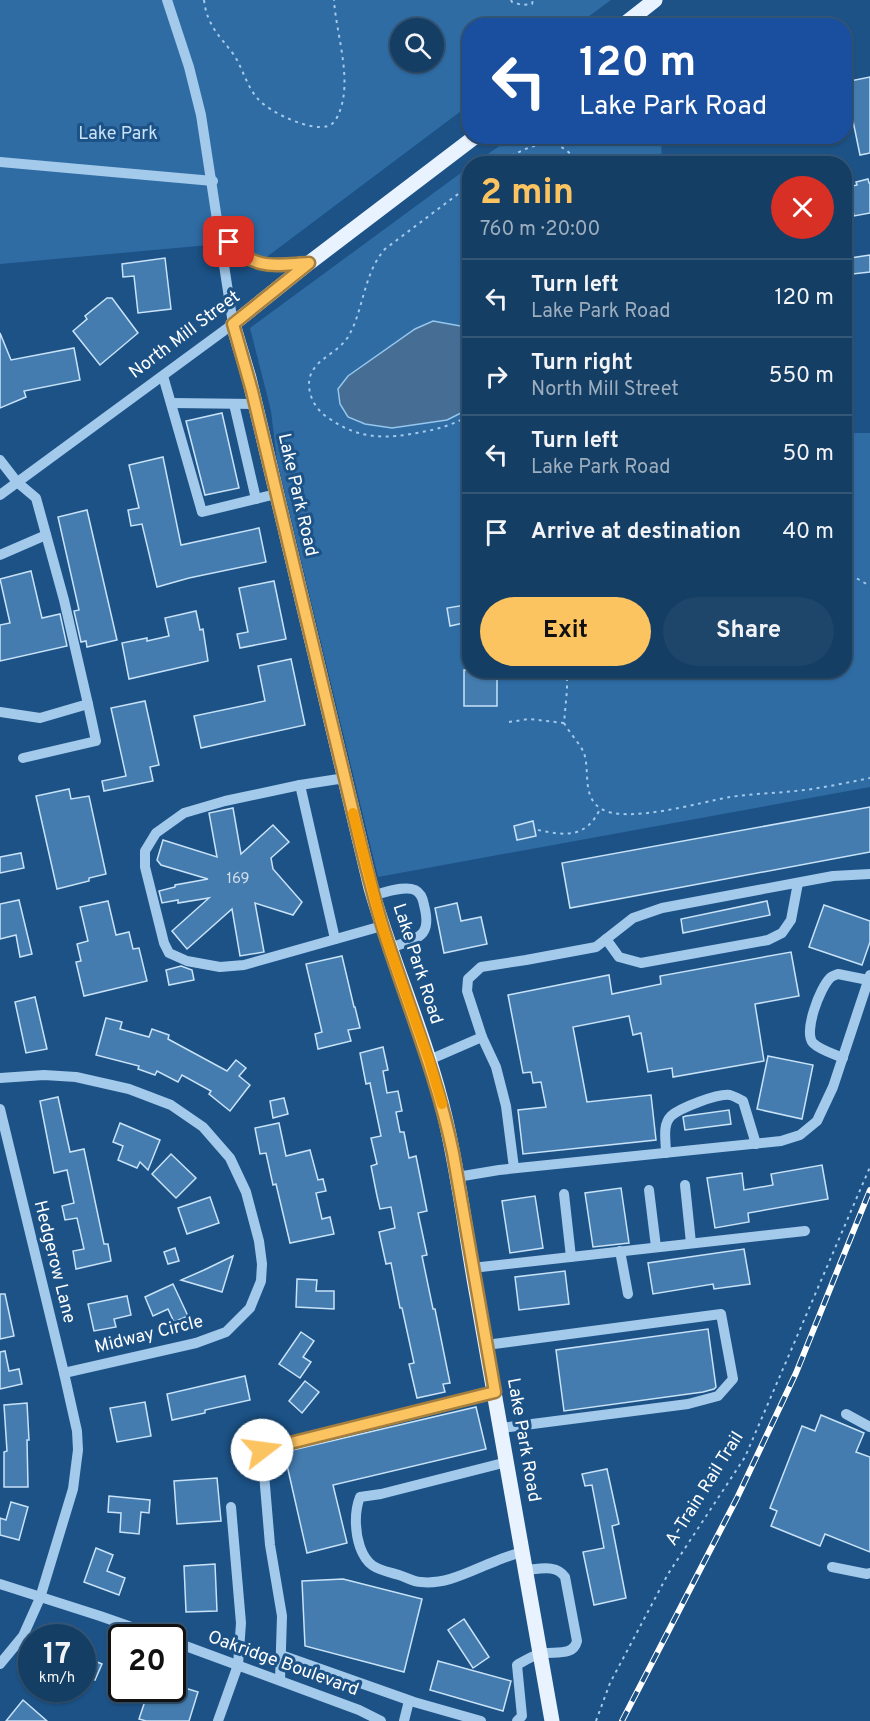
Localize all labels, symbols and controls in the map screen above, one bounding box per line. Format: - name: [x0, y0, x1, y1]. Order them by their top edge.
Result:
- map controls: [390, 18, 444, 72]
- button: search: [390, 18, 444, 72]
- text: 120 m: [579, 38, 696, 91]
- icon: left: [480, 42, 558, 120]
- text: Lake Park Road: [579, 90, 767, 124]
- park label: Lake Park: [78, 123, 158, 146]
- text: 2 min: [480, 171, 574, 217]
- button: close: [771, 176, 834, 239]
- pin: [203, 216, 254, 267]
- text: 760 m · 20:00: [480, 217, 600, 243]
- icon: arrive: [212, 225, 245, 258]
- text: Turn left: [531, 272, 619, 299]
- icon: left: [480, 282, 513, 315]
- text: 120 m: [774, 285, 834, 312]
- street label: North Mill Street: [125, 286, 245, 384]
- text: Lake Park Road: [531, 299, 670, 325]
- text: Turn right: [531, 350, 633, 377]
- icon: right: [480, 360, 513, 393]
- text: 550 m: [769, 363, 834, 390]
- text: North Mill Street: [531, 377, 679, 403]
- text: Turn left: [531, 428, 619, 455]
- street label: Lake Park Road: [272, 431, 322, 559]
- icon: left: [480, 438, 513, 471]
- text: 50 m: [782, 441, 834, 468]
- text: Lake Park Road: [531, 455, 670, 481]
- icon: arrive: [480, 516, 513, 549]
- text: Arrive at destination: [531, 519, 741, 546]
- text: 40 m: [782, 519, 834, 546]
- button: Exit: [480, 597, 651, 666]
- button: Share: [663, 597, 834, 666]
- house number: 169: [227, 870, 249, 889]
- street label: Lake Park Road: [387, 901, 447, 1027]
- street label: Hedgerow Lane: [28, 1198, 80, 1326]
- street label: Midway Circle: [92, 1310, 206, 1360]
- street label: Lake Park Road: [501, 1376, 545, 1504]
- position arrow: [230, 1418, 294, 1482]
- street label: A-Train Rail Trail: [661, 1428, 749, 1550]
- speed limit sign: 20: [108, 1624, 186, 1702]
- street label: Oakridge Boulevard: [204, 1626, 362, 1702]
- text: 17: [43, 1637, 71, 1674]
- text: km/h: [39, 1669, 75, 1688]

